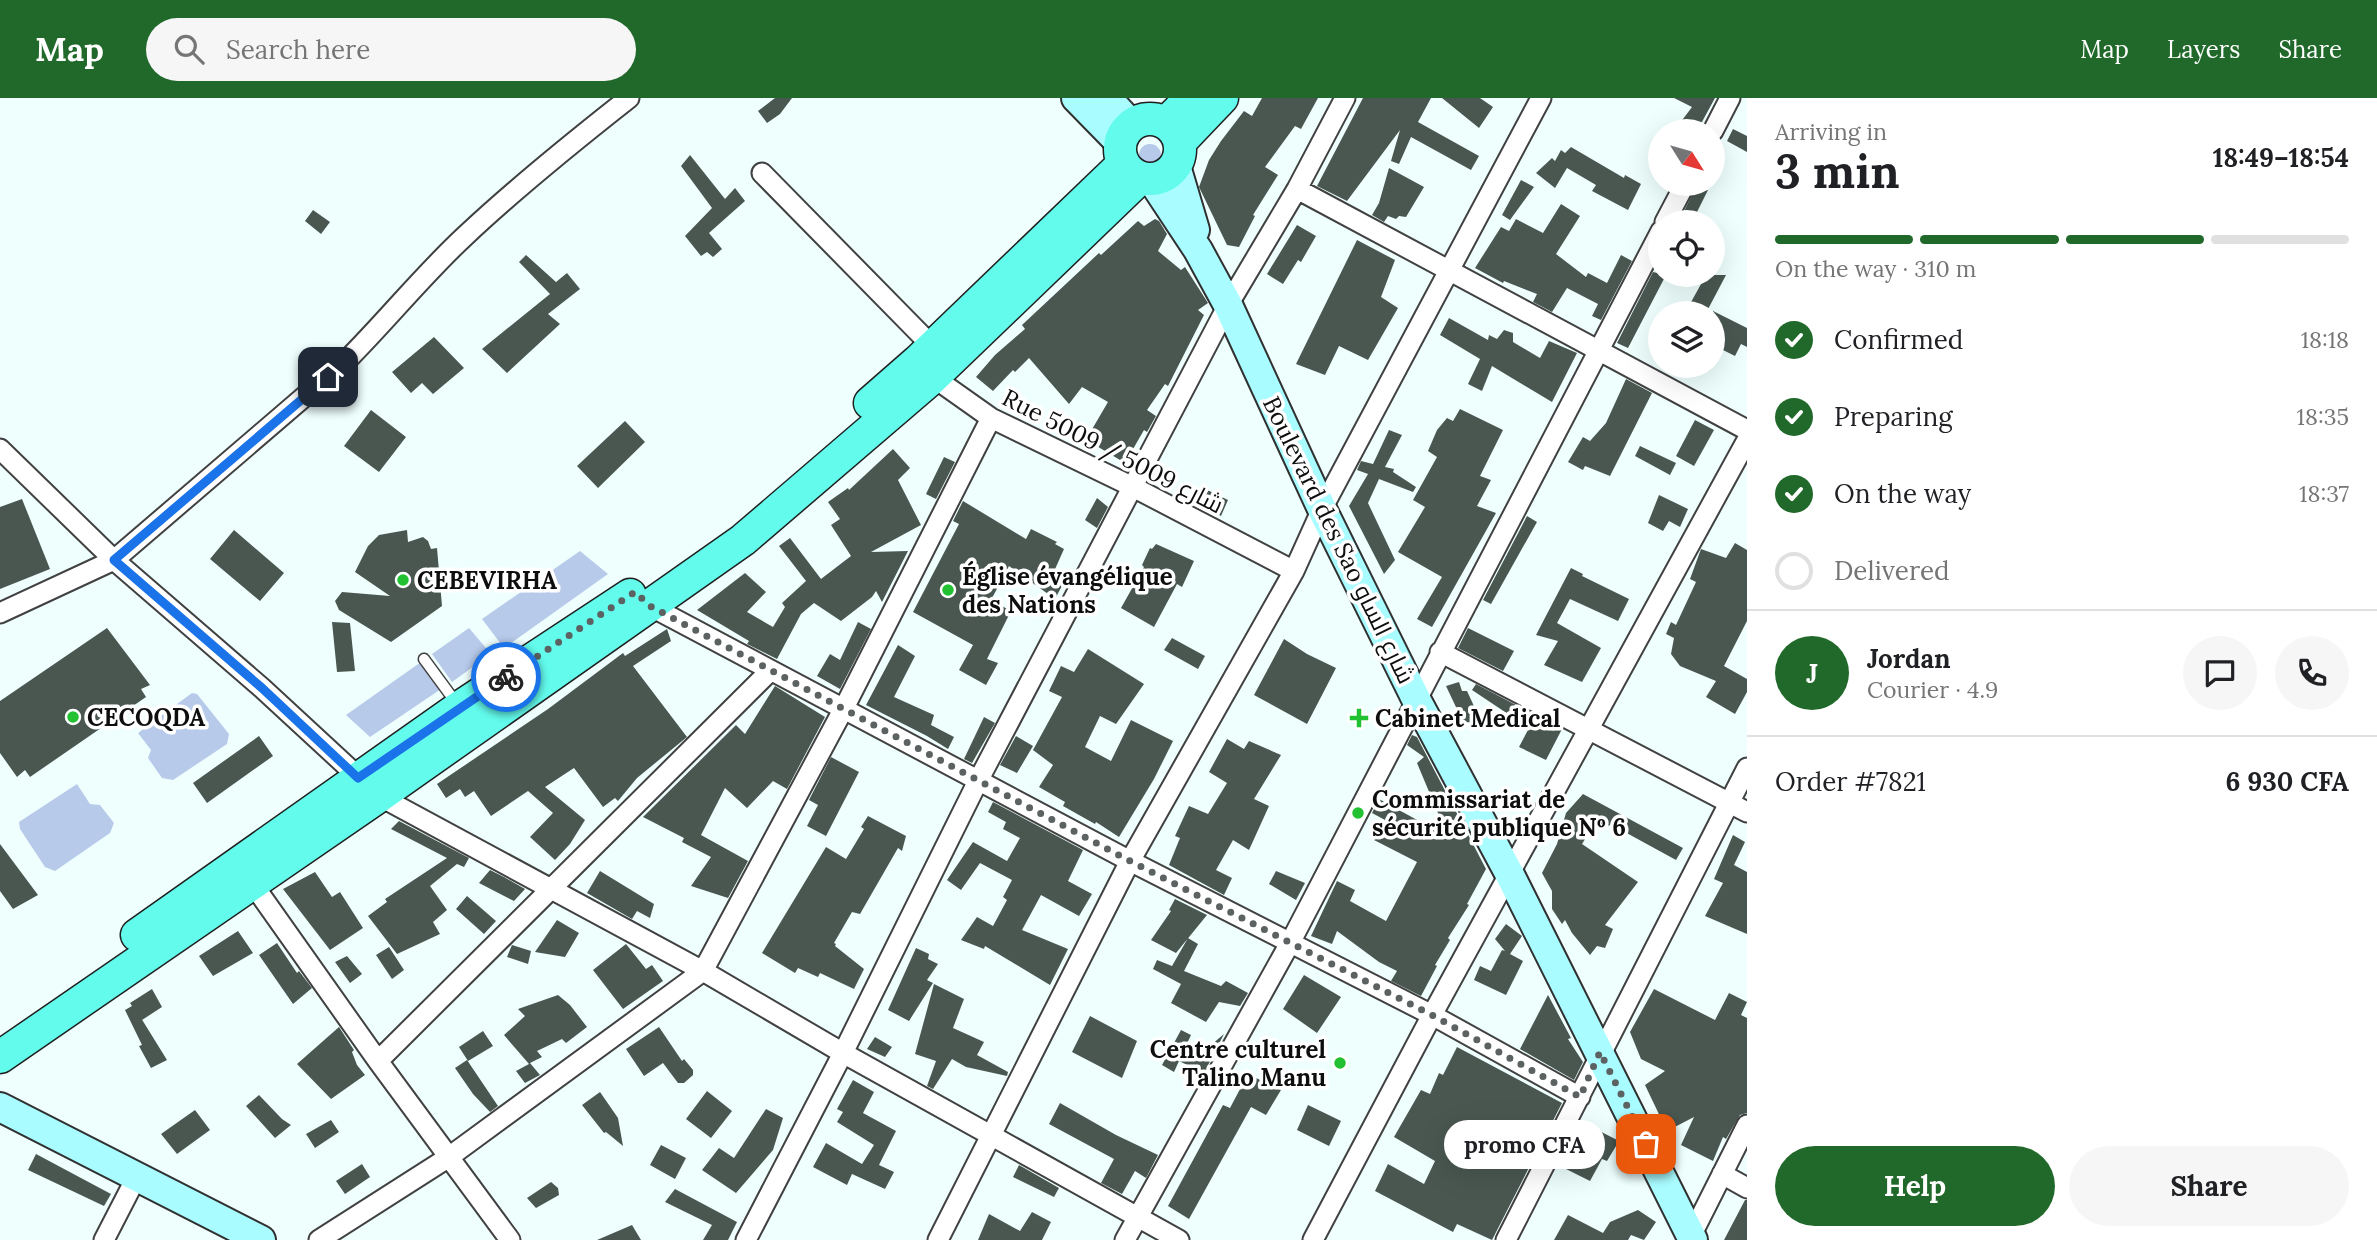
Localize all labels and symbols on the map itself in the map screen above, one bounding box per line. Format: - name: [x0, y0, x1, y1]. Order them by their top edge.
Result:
- north arrow: [1648, 119, 1726, 196]
- pin: [298, 347, 358, 407]
- street label: Rue 5009 / شارع 5009: [997, 382, 1229, 521]
- street label: Boulevard des Sao شارع الساو: [1255, 391, 1422, 689]
- place label: Église évangélique des Nations: [962, 560, 1173, 620]
- place label: CEBEVIRHA: [417, 565, 557, 596]
- marker: CEBEVIRHA: [395, 572, 411, 588]
- marker: Église évangélique des Nations: [940, 582, 956, 598]
- courier: [471, 642, 541, 712]
- place label: CECOQDA: [87, 702, 205, 733]
- place label: Cabinet Medical: [1375, 703, 1560, 734]
- marker: Cabinet Medical: [1349, 708, 1369, 728]
- marker: CECOQDA: [65, 709, 81, 725]
- place label: Commissariat de sécurité publique Nº 6: [1372, 784, 1626, 843]
- marker: Commissariat de sécurité publique Nº 6: [1350, 805, 1366, 821]
- place label: Centre culturel Talino Manu: [1150, 1034, 1326, 1093]
- marker: Centre culturel Talino Manu: [1332, 1055, 1348, 1071]
- pin: [1616, 1114, 1676, 1174]
- callout: promo CFA: [1443, 1119, 1604, 1168]

